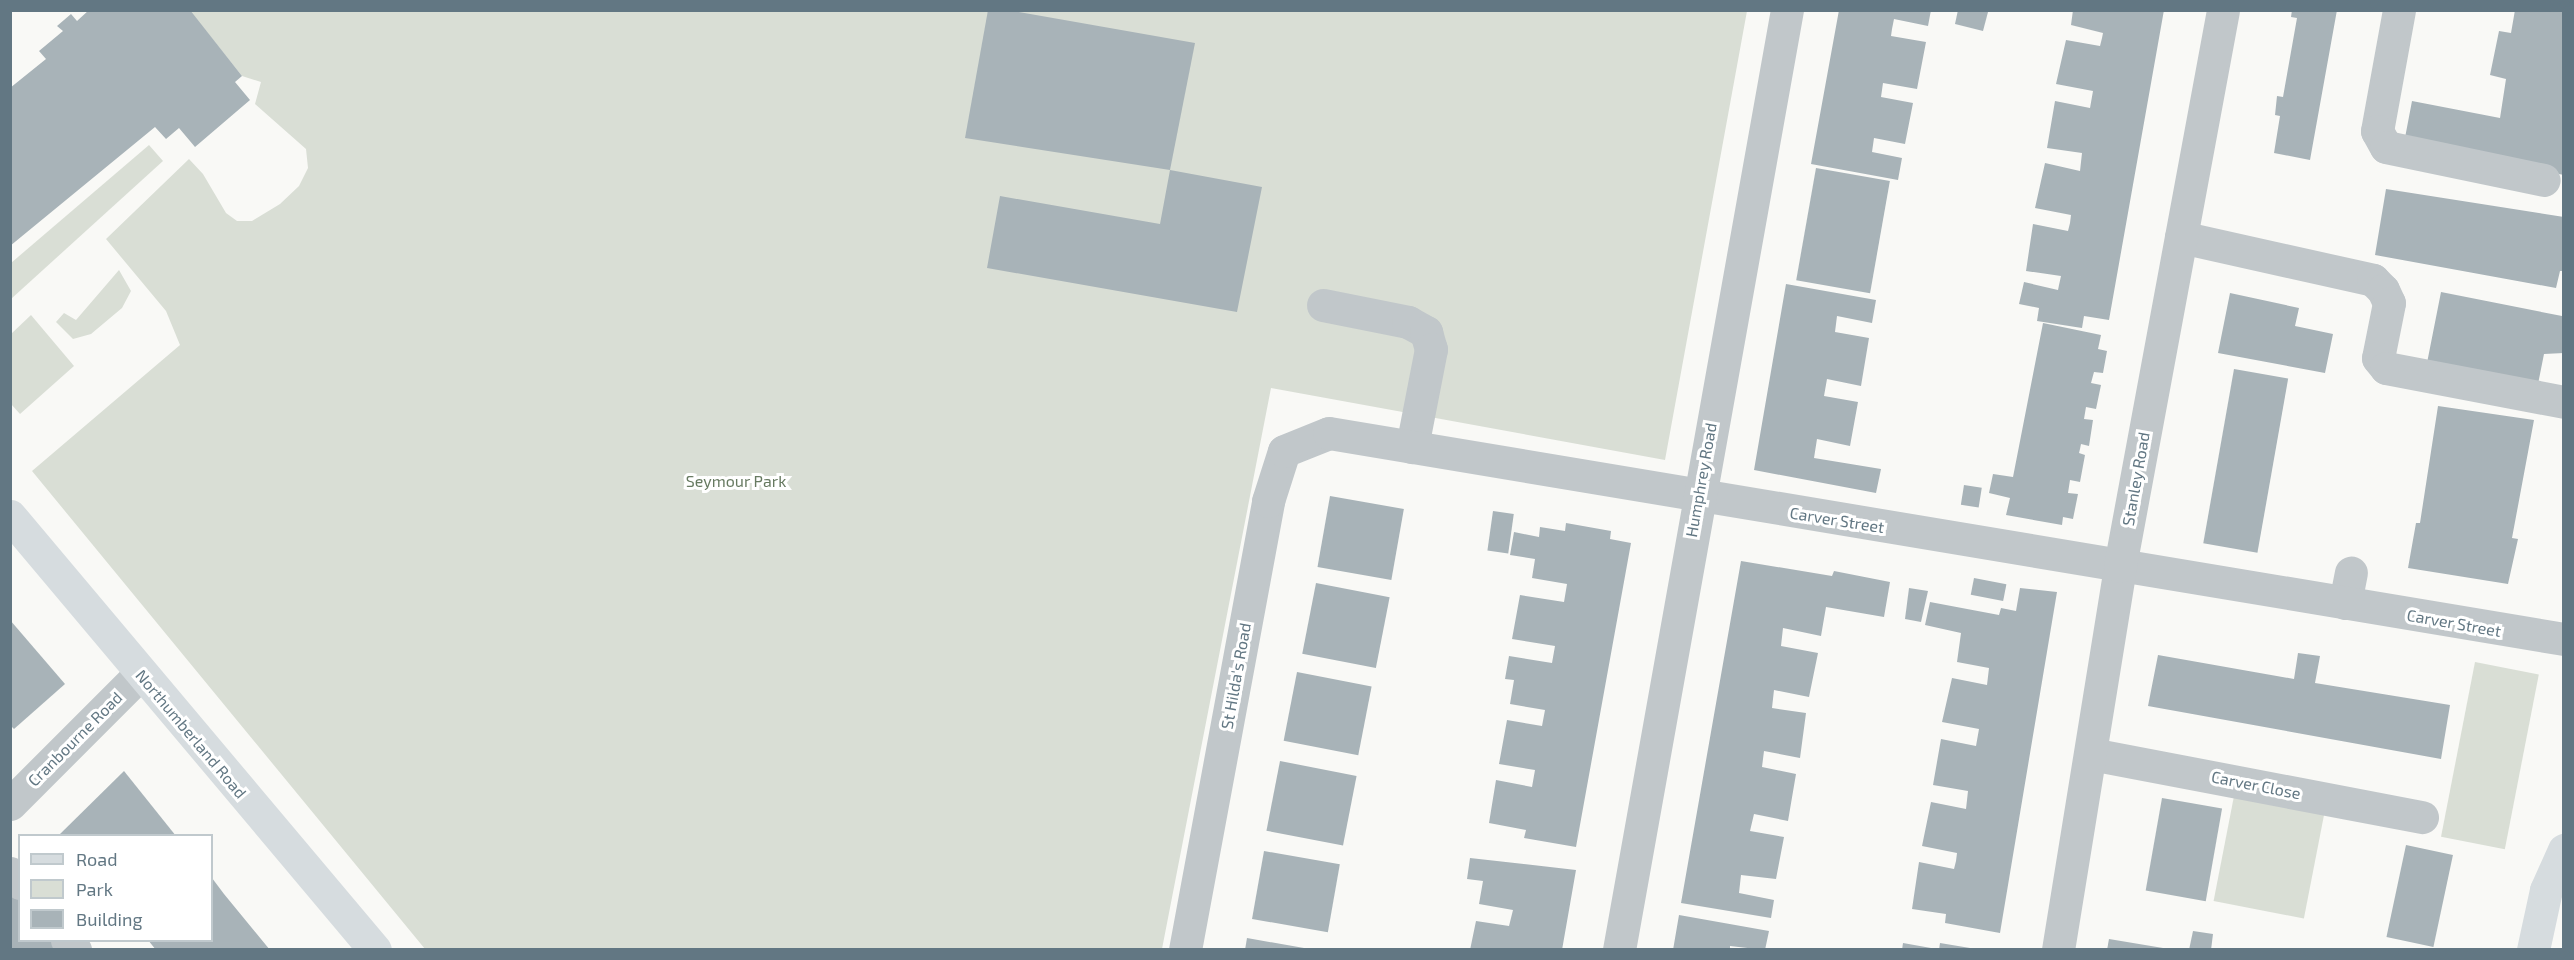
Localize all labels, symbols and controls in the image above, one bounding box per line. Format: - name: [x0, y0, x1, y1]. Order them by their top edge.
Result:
- street label: Humphrey Road: [1681, 421, 1721, 539]
- street label: Stanley Road: [2118, 430, 2154, 528]
- park label: Seymour Park: [686, 471, 786, 491]
- street label: Carver Street: [1788, 503, 1886, 537]
- street label: Carver Street: [2405, 605, 2503, 641]
- street label: St Hilda's Road: [1217, 621, 1255, 731]
- street label: Northumberland Road: [132, 666, 250, 802]
- street label: Cranbourne Road: [24, 688, 126, 790]
- street label: Carver Close: [2210, 767, 2302, 803]
- legend: [18, 834, 213, 942]
- text: Road: [76, 848, 117, 870]
- text: Park: [76, 878, 113, 900]
- text: Building: [76, 908, 143, 930]

